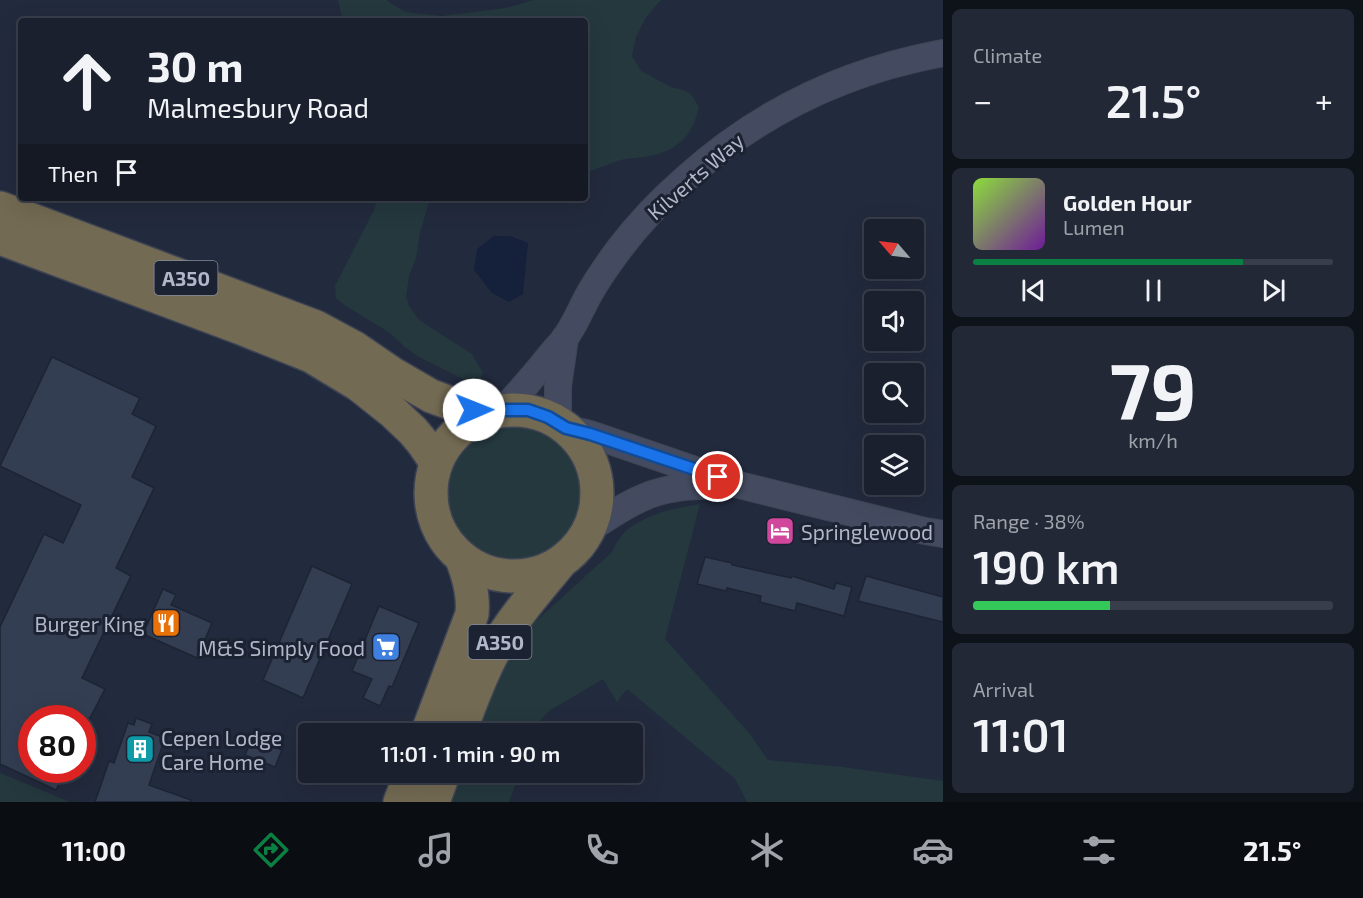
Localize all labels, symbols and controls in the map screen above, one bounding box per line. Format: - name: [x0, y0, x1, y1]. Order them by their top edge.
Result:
- text: 30 m: [147, 40, 243, 90]
- icon: ahead: [48, 42, 126, 120]
- text: Climate: [973, 43, 1042, 67]
- text: 21.5°: [1106, 73, 1201, 127]
- text: −: [973, 80, 992, 120]
- text: +: [1315, 80, 1333, 120]
- text: Malmesbury Road: [147, 91, 369, 123]
- street label: Kilverts Way: [642, 127, 748, 225]
- icon: arrive: [110, 156, 143, 189]
- text: Then: [48, 160, 98, 186]
- text: Golden Hour: [1063, 189, 1192, 215]
- text: Lumen: [1063, 215, 1125, 239]
- north arrow: [864, 219, 924, 279]
- map controls: [864, 219, 924, 495]
- road number: A350: [154, 261, 218, 295]
- icon: previous: [1017, 274, 1050, 307]
- icon: pause: [1137, 274, 1170, 307]
- icon: next: [1257, 274, 1290, 307]
- button: sound: [864, 291, 924, 351]
- text: 79: [1109, 342, 1197, 436]
- button: search: [864, 363, 924, 423]
- position arrow: [442, 378, 506, 442]
- text: km/h: [1128, 428, 1178, 452]
- button: layers: [864, 435, 924, 495]
- pin: [692, 451, 743, 502]
- icon: arrive: [701, 460, 734, 493]
- text: Range · 38%: [973, 509, 1085, 533]
- hotel icon: Springlewood: [764, 515, 796, 547]
- place label: Springlewood: [801, 519, 933, 544]
- text: 190 km: [973, 539, 1119, 593]
- restaurant icon: Burger King: [150, 607, 182, 639]
- place label: Burger King: [35, 611, 145, 636]
- road number: A350: [468, 625, 532, 659]
- supermarket icon: M&S Simply Food: [370, 631, 402, 663]
- place label: M&S Simply Food: [198, 635, 365, 660]
- text: Arrival: [973, 677, 1034, 701]
- speed limit sign: 80: [18, 705, 96, 783]
- text: 11:01: [973, 707, 1068, 761]
- place label: Cepen Lodge Care Home: [161, 725, 282, 774]
- building icon: Cepen Lodge Care Home: [124, 733, 156, 765]
- text: 11:01 · 1 min · 90 m: [381, 740, 560, 766]
- icon: directions: [250, 829, 292, 871]
- icon: music: [415, 829, 457, 871]
- icon: phone: [581, 829, 623, 871]
- icon: climate: [746, 829, 788, 871]
- icon: car: [912, 829, 954, 871]
- icon: filters: [1078, 829, 1120, 871]
- text: 11:00: [62, 834, 126, 866]
- text: 21.5°: [1243, 834, 1301, 866]

